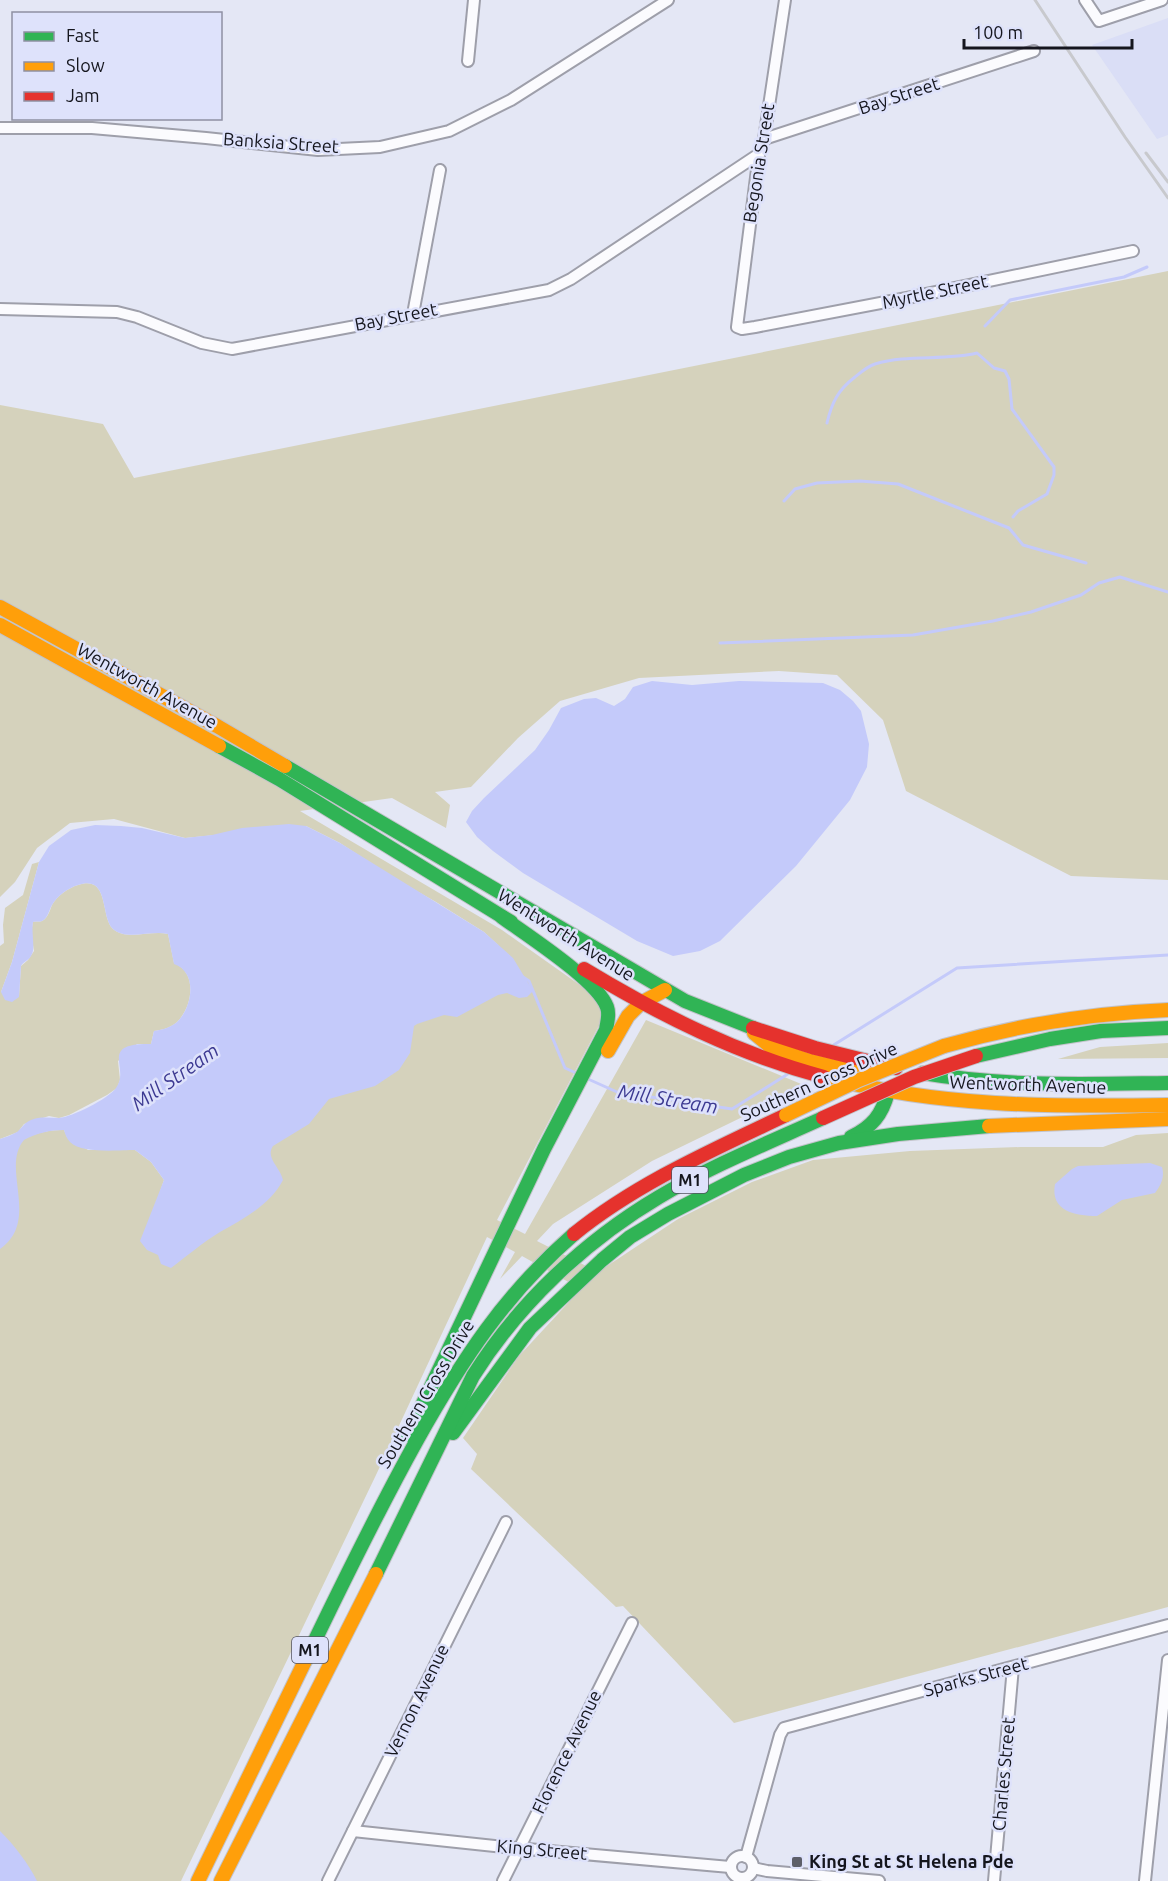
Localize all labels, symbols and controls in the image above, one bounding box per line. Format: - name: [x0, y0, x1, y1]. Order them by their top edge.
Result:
- legend: [12, 12, 222, 120]
- scale bar: [964, 12, 1132, 50]
- text: 100 m: [973, 22, 1023, 42]
- text: Fast: [66, 25, 99, 45]
- text: Slow: [66, 55, 105, 75]
- street label: Bay Street: [856, 73, 942, 117]
- text: Jam: [66, 85, 100, 105]
- street label: Begonia Street: [739, 102, 777, 224]
- street label: Banksia Street: [223, 128, 340, 156]
- street label: Myrtle Street: [880, 270, 989, 312]
- street label: Bay Street: [353, 298, 439, 334]
- street label: Wentworth Avenue: [74, 638, 221, 732]
- street label: Wentworth Avenue: [495, 884, 638, 984]
- street label: Southern Cross Drive: [737, 1037, 900, 1125]
- water label: Mill Stream: [127, 1038, 223, 1115]
- street label: Wentworth Avenue: [949, 1071, 1107, 1097]
- water label: Mill Stream: [616, 1079, 720, 1118]
- road number: M1: [672, 1167, 708, 1193]
- street label: Southern Cross Drive: [373, 1316, 477, 1471]
- road number: M1: [292, 1637, 328, 1663]
- street label: Vernon Avenue: [380, 1641, 452, 1760]
- street label: Sparks Street: [921, 1652, 1030, 1700]
- street label: Florence Avenue: [528, 1687, 605, 1817]
- street label: Charles Street: [988, 1716, 1018, 1832]
- street label: King Street: [496, 1835, 588, 1863]
- place label: King St at St Helena Pde: [809, 1851, 1014, 1871]
- marker: King St at St Helena Pde: [790, 1855, 804, 1869]

